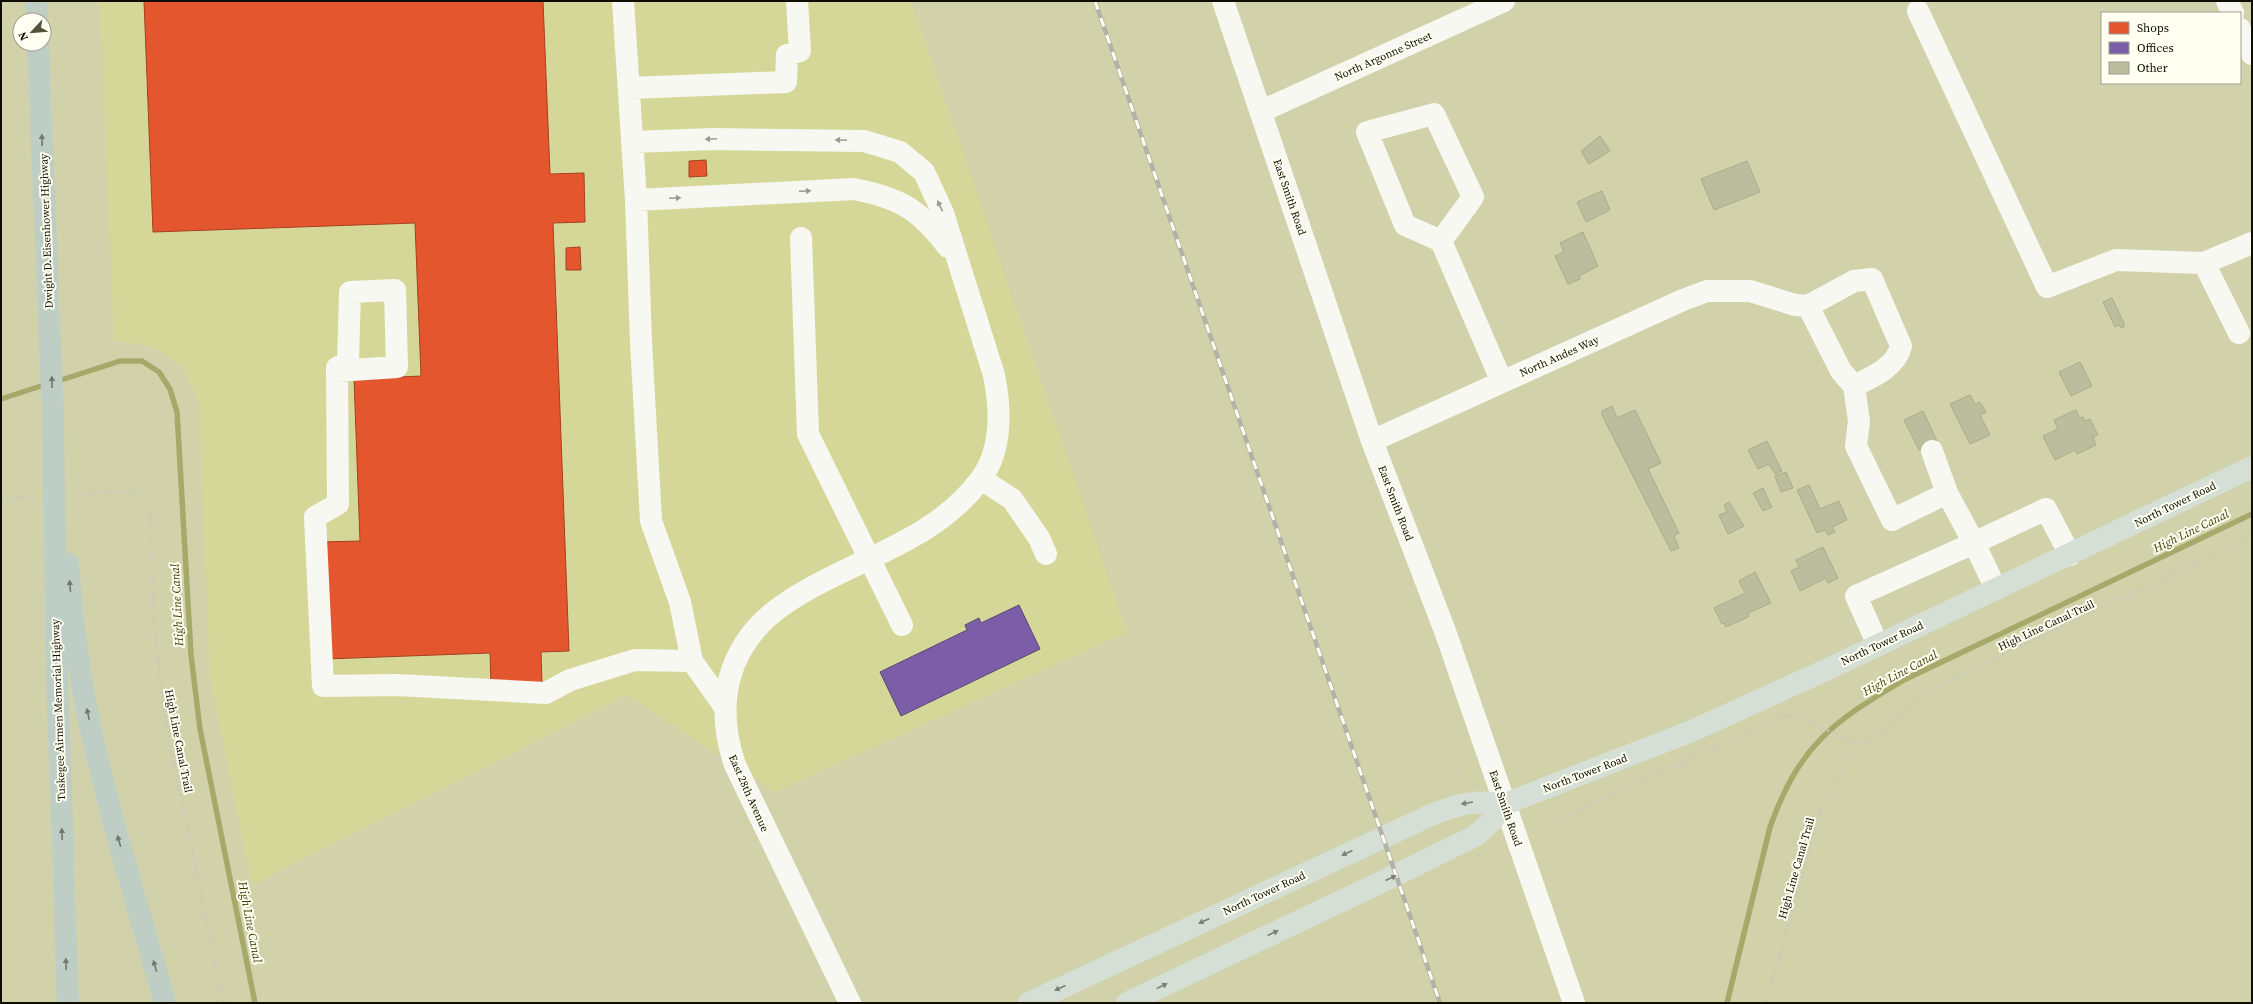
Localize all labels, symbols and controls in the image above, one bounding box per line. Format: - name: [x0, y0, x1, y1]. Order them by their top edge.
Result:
- north arrow: [12, 12, 52, 52]
- legend: [2101, 12, 2241, 84]
- text: Shops: [2137, 20, 2169, 36]
- street label: North Argonne Street: [1332, 28, 1435, 85]
- text: N: [15, 29, 32, 43]
- text: Offices: [2137, 40, 2174, 56]
- text: Other: [2137, 60, 2168, 76]
- one-way arrow: [38, 134, 45, 146]
- one-way arrow: [704, 136, 717, 142]
- one-way arrow: [834, 137, 847, 143]
- street label: Dwight D. Eisenhower Highway: [36, 153, 57, 309]
- street label: East Smith Road: [1269, 157, 1310, 238]
- one-way arrow: [799, 188, 811, 195]
- one-way arrow: [669, 195, 682, 201]
- one-way arrow: [937, 200, 943, 212]
- street label: North Andes Way: [1517, 332, 1602, 381]
- one-way arrow: [48, 376, 55, 388]
- street label: East Smith Road: [1374, 463, 1417, 544]
- street label: North Tower Road: [2132, 478, 2219, 531]
- water label: High Line Canal: [2150, 505, 2232, 557]
- water label: High Line Canal: [167, 563, 187, 648]
- one-way arrow: [66, 580, 73, 592]
- street label: High Line Canal Trail: [1996, 597, 2097, 654]
- street label: North Tower Road: [1839, 617, 1927, 669]
- street label: Tuskegee Airmen Memorial Highway: [48, 618, 69, 801]
- water label: High Line Canal: [1859, 646, 1941, 700]
- street label: High Line Canal Trail: [161, 688, 196, 794]
- one-way arrow: [84, 708, 90, 721]
- street label: North Tower Road: [1541, 750, 1630, 796]
- street label: East 28th Avenue: [725, 752, 772, 835]
- street label: East Smith Road: [1485, 768, 1526, 849]
- one-way arrow: [1460, 800, 1473, 806]
- street label: High Line Canal Trail: [1775, 816, 1818, 921]
- one-way arrow: [59, 827, 65, 840]
- one-way arrow: [116, 834, 122, 846]
- one-way arrow: [1341, 850, 1353, 856]
- street label: North Tower Road: [1221, 867, 1309, 919]
- one-way arrow: [1385, 875, 1396, 881]
- water label: High Line Canal: [234, 879, 266, 965]
- one-way arrow: [1199, 918, 1210, 924]
- one-way arrow: [1267, 930, 1279, 936]
- one-way arrow: [63, 958, 70, 970]
- one-way arrow: [152, 959, 158, 971]
- one-way arrow: [1156, 983, 1168, 989]
- one-way arrow: [1053, 986, 1065, 992]

